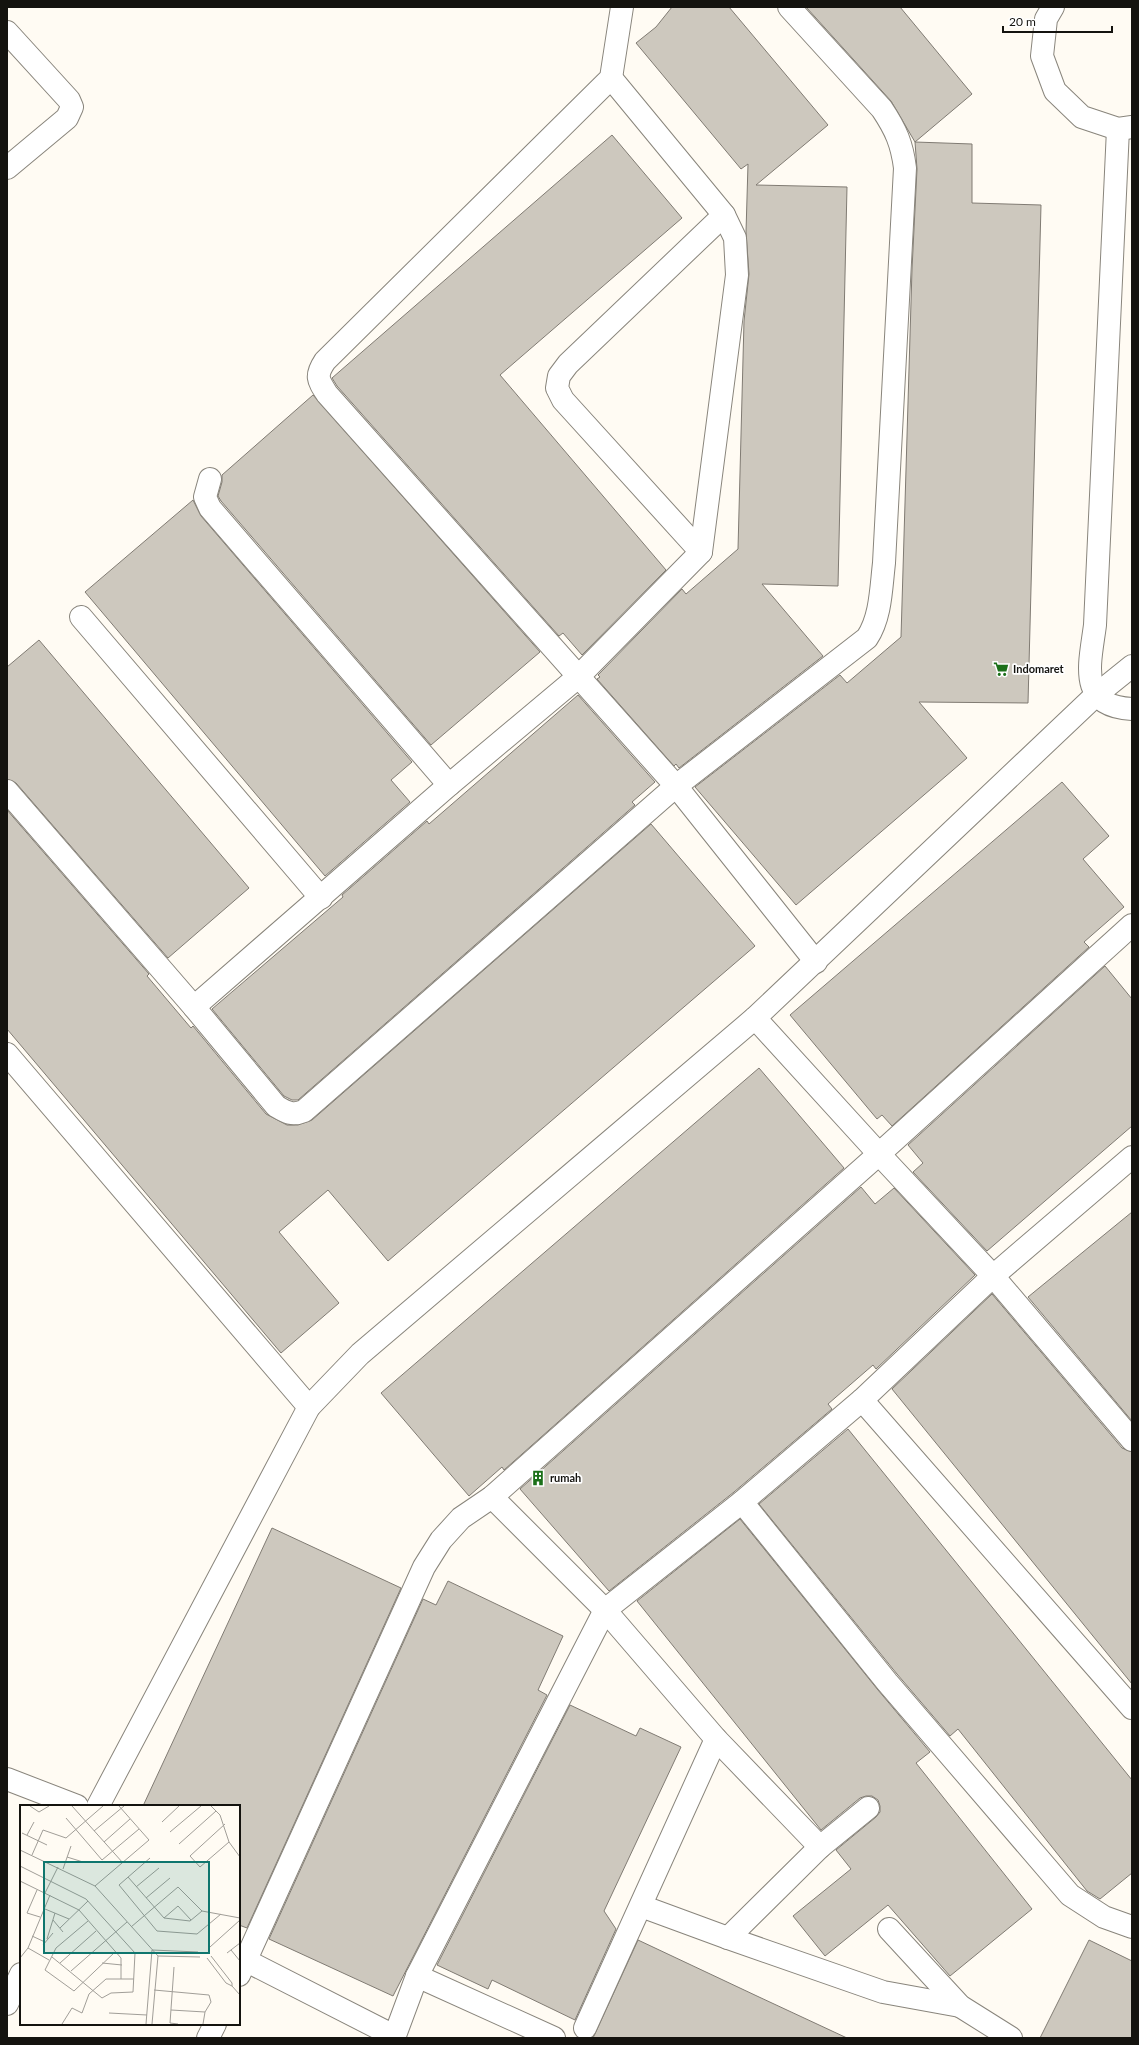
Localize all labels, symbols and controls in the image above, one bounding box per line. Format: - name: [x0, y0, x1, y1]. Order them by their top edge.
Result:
- scale bar: [1003, 8, 1112, 34]
- text: 20 m: [1009, 14, 1036, 29]
- supermarket icon: Indomaret: [992, 660, 1010, 678]
- place label: Indomaret: [1013, 662, 1065, 675]
- building icon: rumah: [529, 1469, 547, 1487]
- place label: rumah: [550, 1471, 581, 1484]
- inset map: [20, 1805, 240, 2025]

